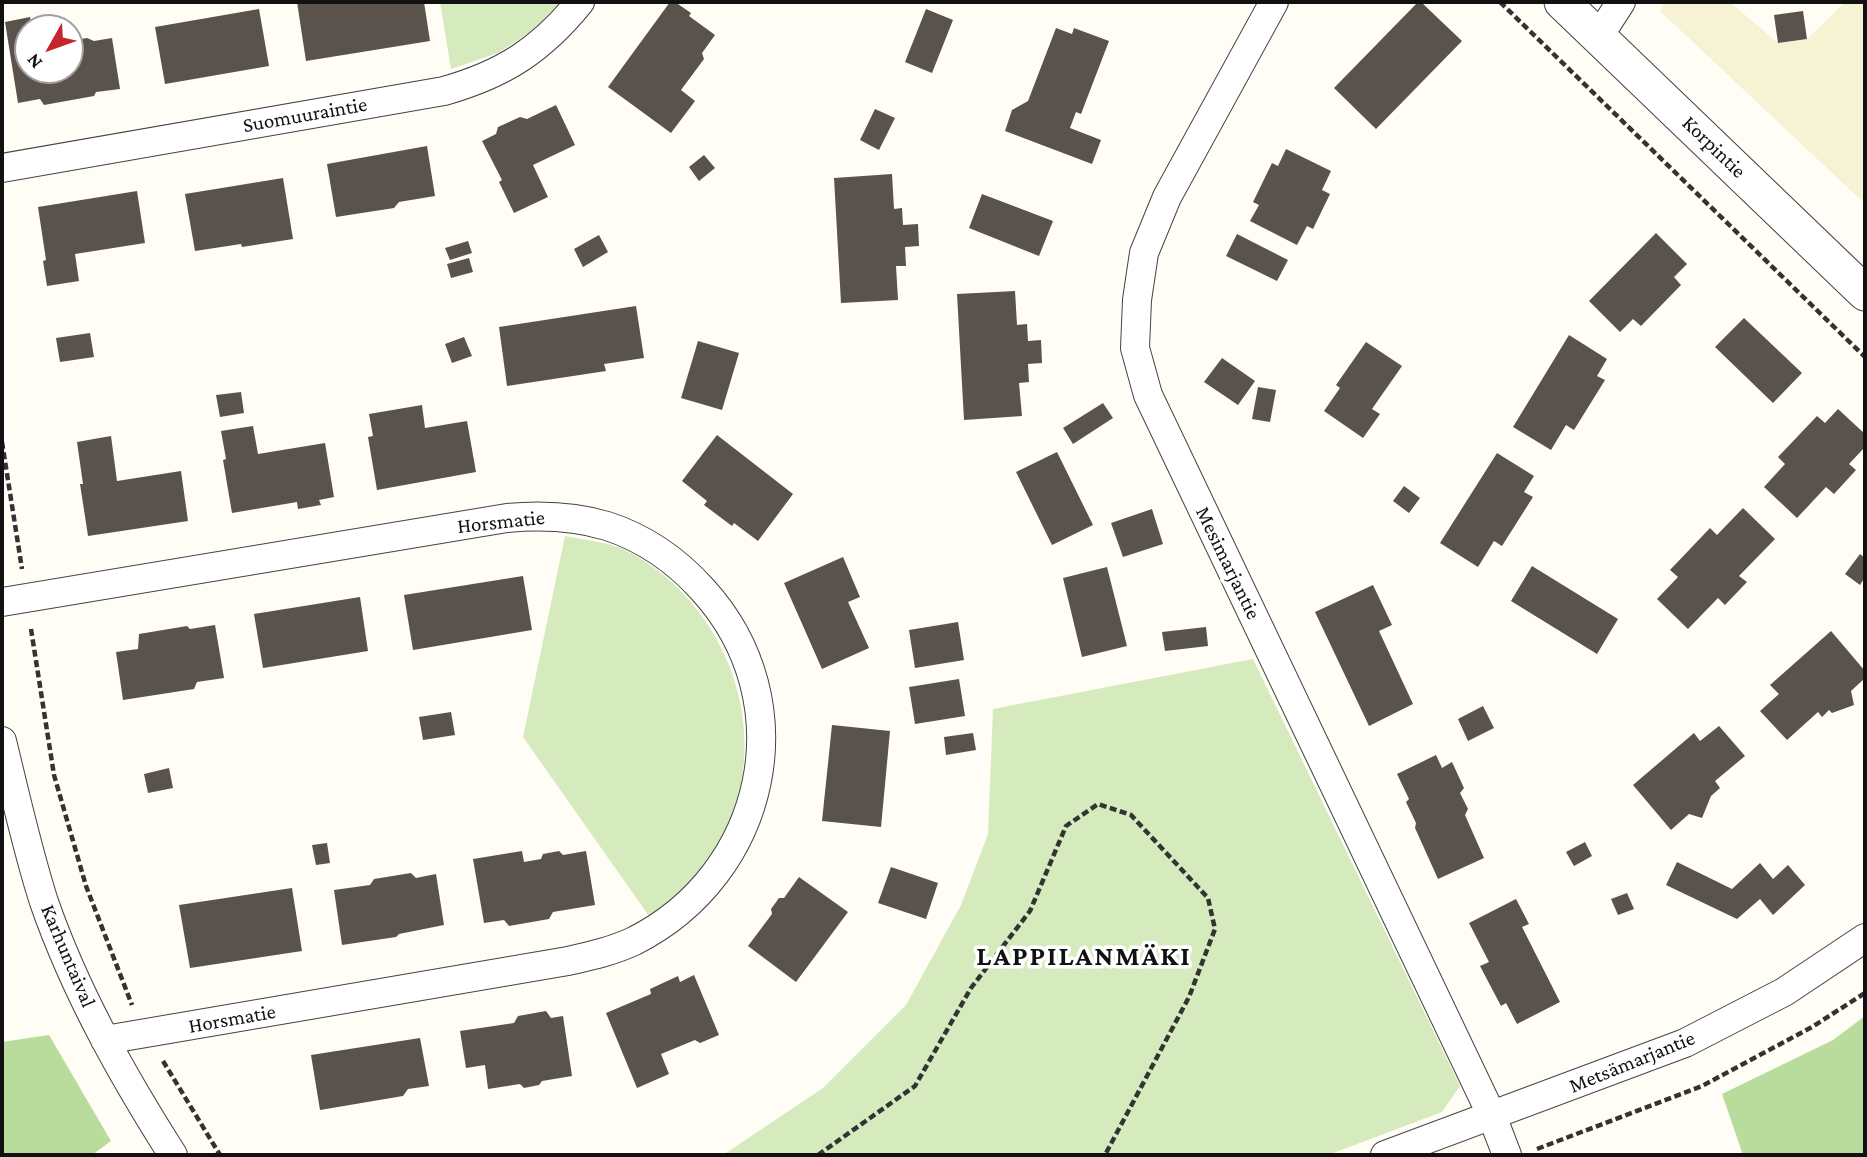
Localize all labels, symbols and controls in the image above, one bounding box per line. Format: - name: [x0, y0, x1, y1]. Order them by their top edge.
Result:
- north arrow: [14, 14, 84, 84]
- text: N: [22, 50, 46, 73]
- street label: Suomuuraintie: [241, 92, 369, 138]
- street label: Korpintie: [1677, 110, 1751, 184]
- street label: Mesimarjantie: [1190, 503, 1266, 623]
- street label: Horsmatie: [456, 505, 546, 539]
- street label: Karhuntaival: [35, 901, 101, 1011]
- district label: LAPPILANMÄKI: [978, 939, 1190, 973]
- street label: Horsmatie: [186, 999, 278, 1039]
- street label: Metsämarjantie: [1565, 1025, 1699, 1099]

